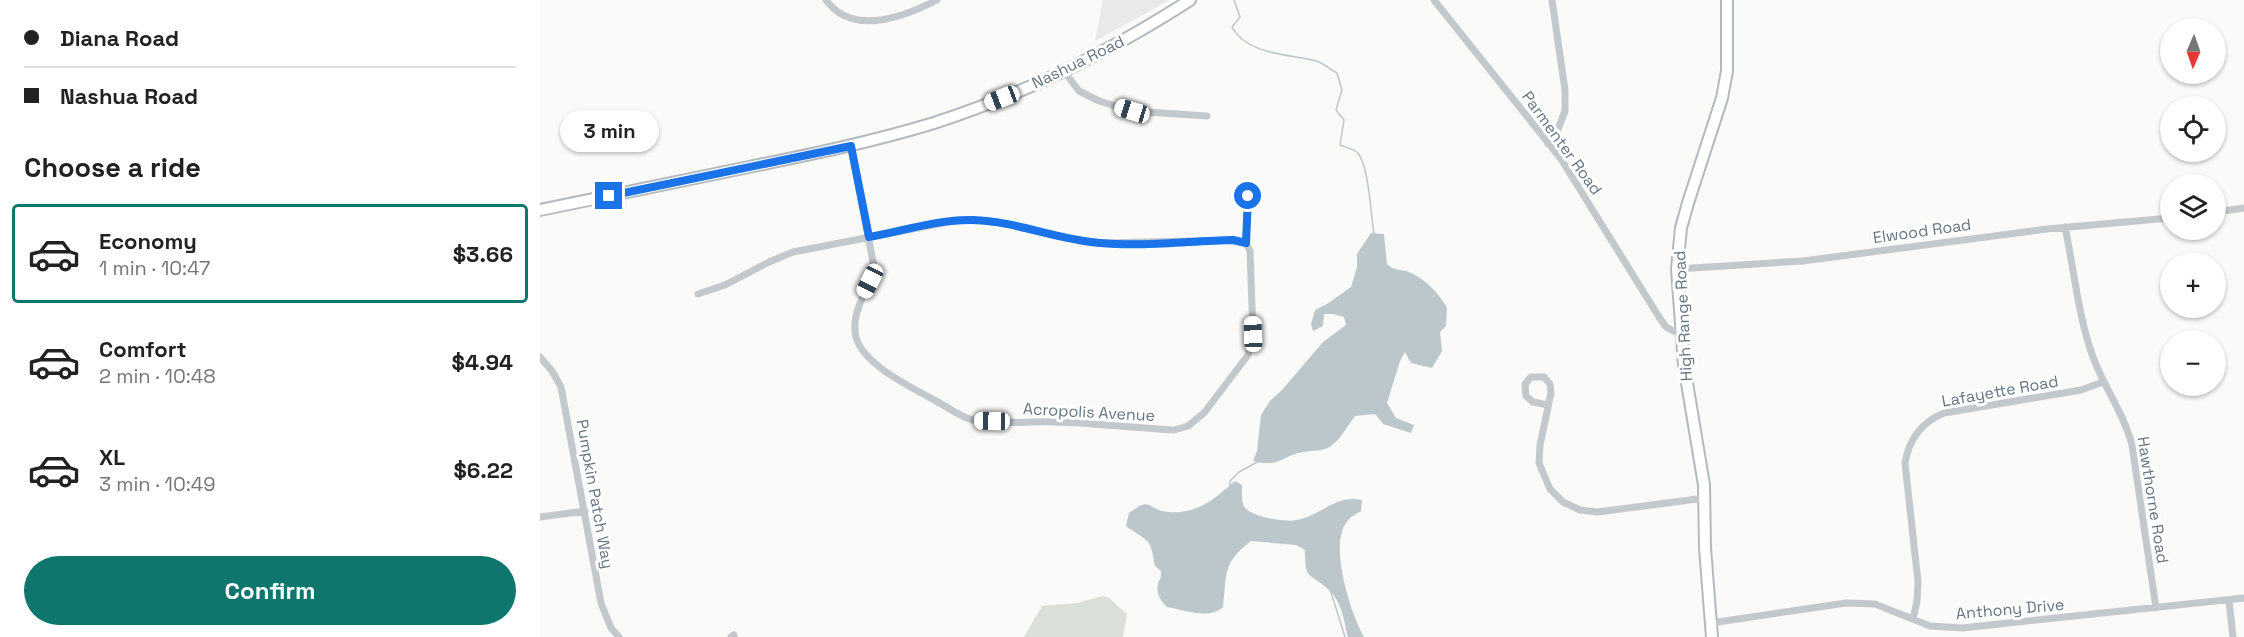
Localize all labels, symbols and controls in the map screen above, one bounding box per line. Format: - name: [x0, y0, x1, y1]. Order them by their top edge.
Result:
- north arrow: [2160, 18, 2226, 84]
- map controls: [2160, 18, 2226, 396]
- text: Diana Road: [60, 24, 179, 52]
- street label: Nashua Road: [1028, 31, 1128, 93]
- text: Nashua Road: [60, 82, 198, 110]
- car: [982, 83, 1022, 113]
- street label: Parmenter Road: [1517, 87, 1607, 199]
- button: locate: [2160, 96, 2226, 162]
- car: [1112, 97, 1152, 125]
- callout: 3 min: [560, 109, 658, 151]
- text: 3 min: [584, 118, 635, 144]
- text: Choose a ride: [24, 150, 201, 185]
- button: layers: [2160, 174, 2226, 240]
- route end: [595, 182, 622, 209]
- route start: [1234, 182, 1261, 209]
- street label: Elwood Road: [1871, 214, 1973, 248]
- icon: car: [27, 227, 81, 281]
- text: Economy: [99, 227, 197, 255]
- text: $3.66: [453, 240, 513, 268]
- street label: High Range Road: [1669, 250, 1697, 382]
- button: +: [2160, 252, 2226, 318]
- text: 1 min · 10:47: [99, 255, 210, 281]
- car: [854, 261, 886, 301]
- car: [1243, 316, 1263, 352]
- button: −: [2160, 330, 2226, 396]
- icon: car: [27, 335, 81, 389]
- text: Comfort: [99, 335, 187, 363]
- text: $4.94: [452, 348, 513, 376]
- text: 2 min · 10:48: [99, 363, 216, 389]
- street label: Lafayette Road: [1940, 370, 2060, 412]
- street label: Acropolis Avenue: [1022, 398, 1156, 426]
- car: [974, 412, 1010, 430]
- street label: Pumpkin Patch Way: [572, 418, 618, 570]
- street label: Hawthorne Road: [2133, 435, 2173, 565]
- icon: car: [27, 443, 81, 497]
- text: XL: [99, 443, 125, 471]
- text: $6.22: [453, 456, 513, 484]
- text: 3 min · 10:49: [99, 471, 216, 497]
- button: Confirm: [24, 556, 516, 625]
- street label: Anthony Drive: [1955, 594, 2065, 624]

